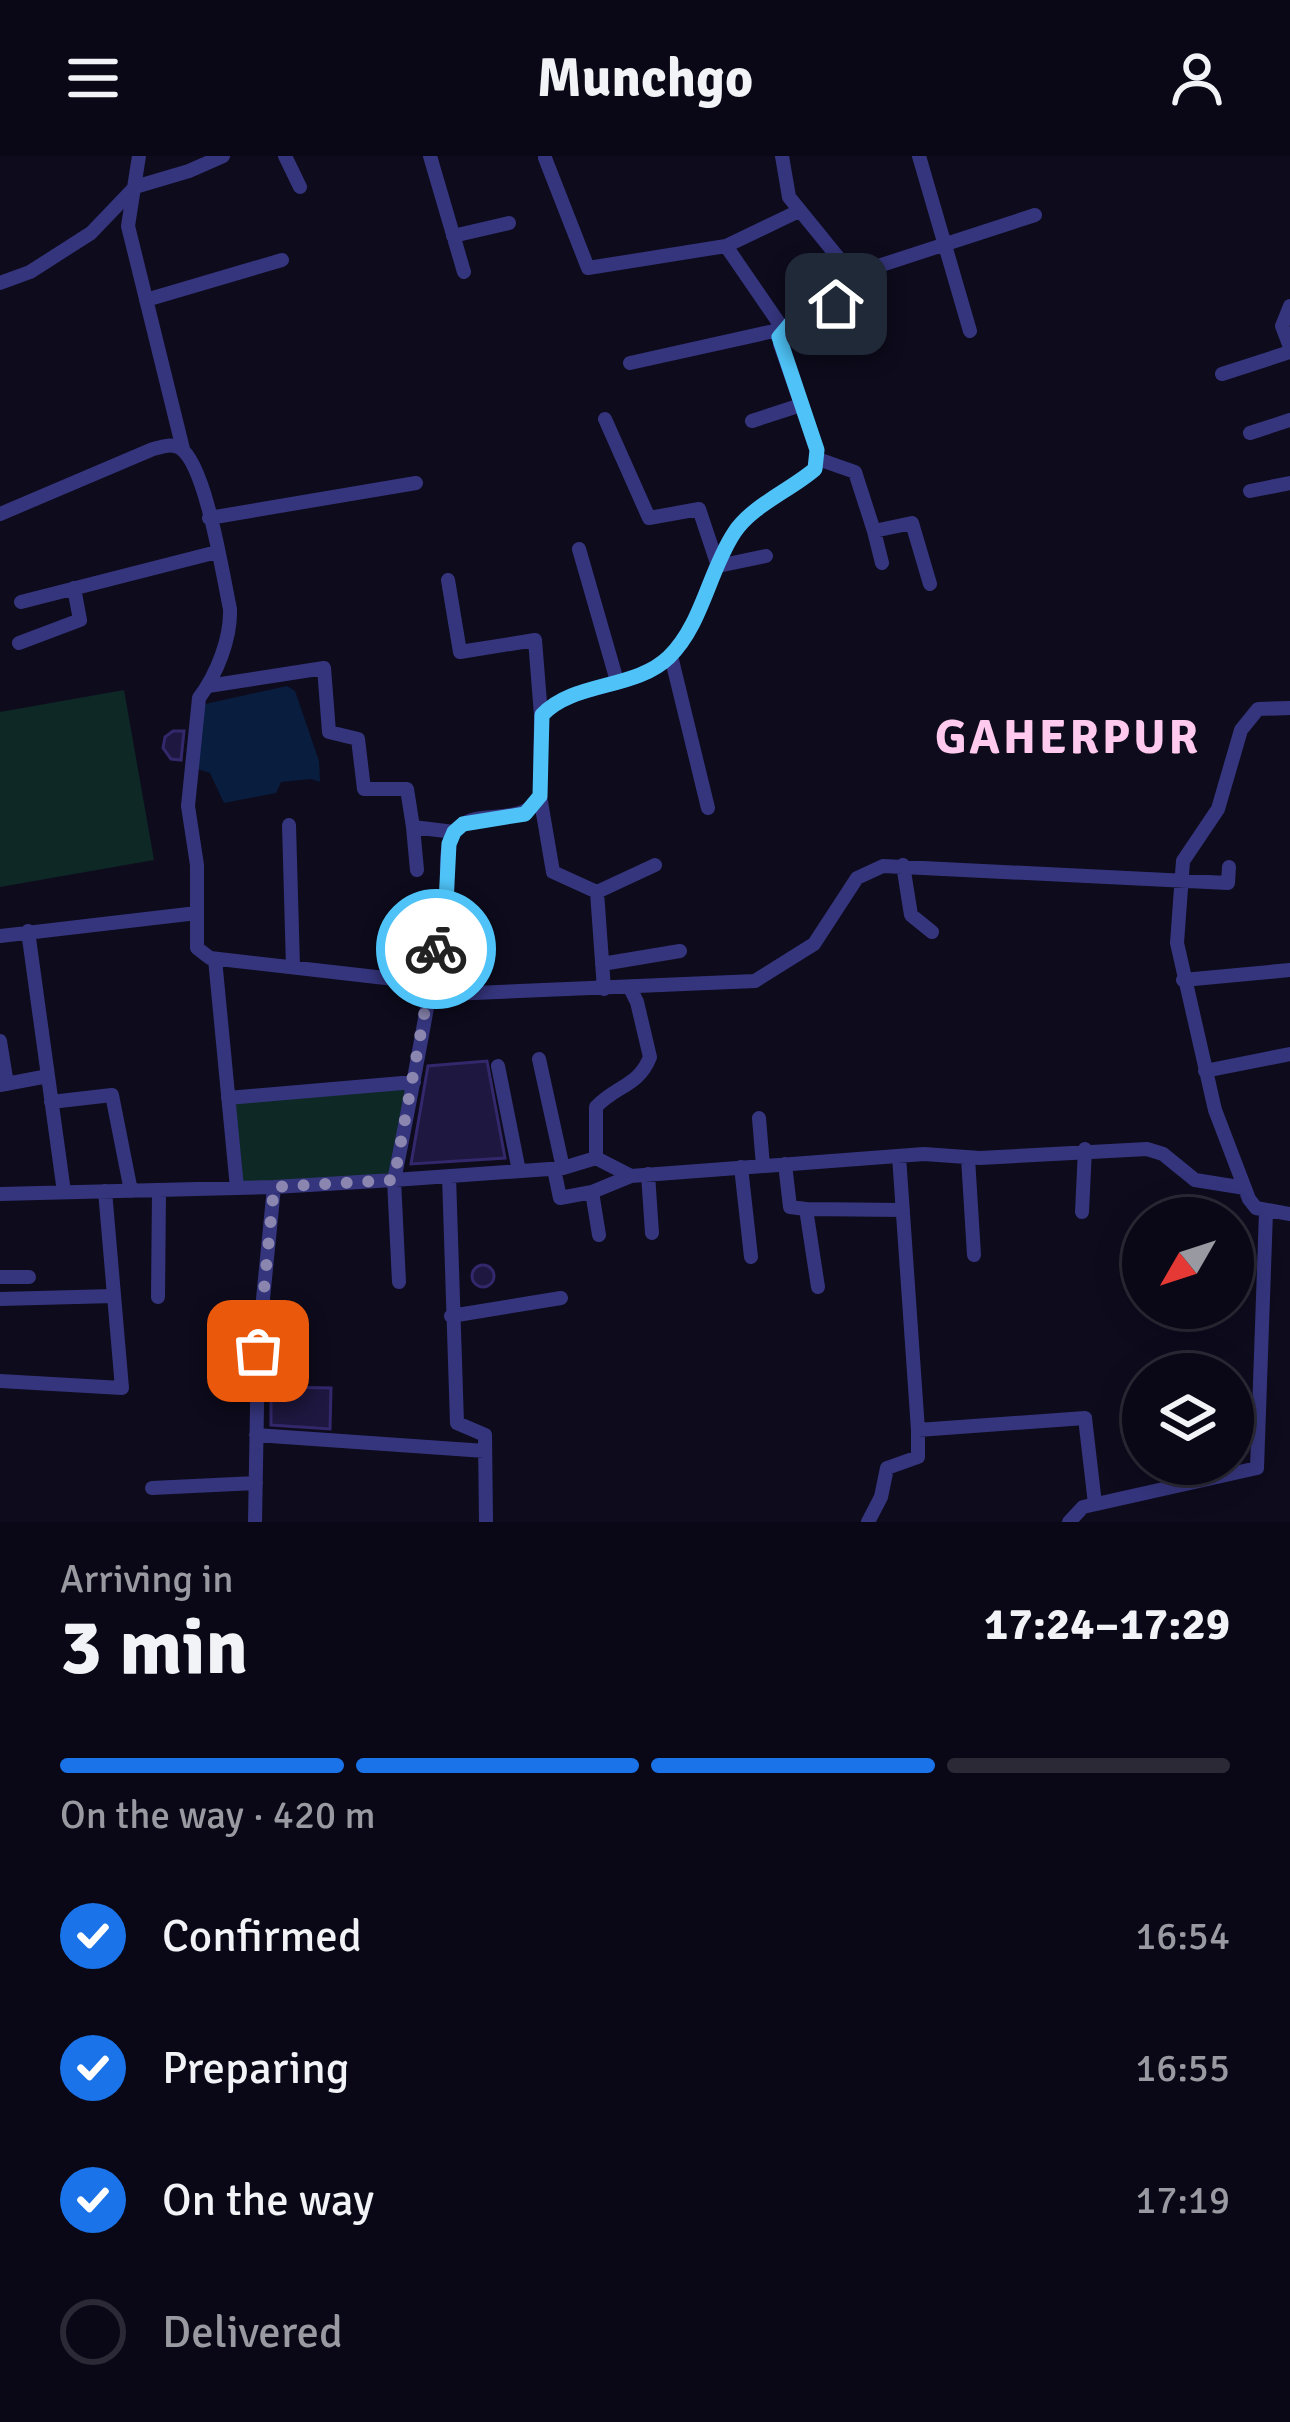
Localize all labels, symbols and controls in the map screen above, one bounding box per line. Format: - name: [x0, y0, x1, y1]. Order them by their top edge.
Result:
- icon: menu: [60, 45, 126, 111]
- text: Munchgo: [537, 45, 753, 112]
- icon: person: [1164, 45, 1230, 111]
- pin: [785, 253, 887, 355]
- icon: home: [803, 271, 869, 337]
- district label: GAHERPUR: [935, 708, 1201, 767]
- courier: [376, 889, 496, 1009]
- icon: bike: [403, 916, 469, 982]
- north arrow: [1122, 1197, 1254, 1329]
- map controls: [1122, 1197, 1254, 1485]
- pin: [207, 1300, 309, 1402]
- icon: bag: [225, 1318, 291, 1384]
- button: layers: [1122, 1353, 1254, 1485]
- text: Arriving in: [60, 1555, 234, 1603]
- text: 17:24–17:29: [984, 1597, 1230, 1652]
- text: 3 min: [60, 1600, 248, 1696]
- text: On the way · 420 m: [60, 1791, 376, 1839]
- icon: check: [60, 1903, 126, 1969]
- text: Confirmed: [162, 1909, 362, 1964]
- text: 16:54: [1135, 1912, 1230, 1960]
- icon: check: [60, 2035, 126, 2101]
- text: Preparing: [162, 2041, 350, 2096]
- text: 16:55: [1135, 2044, 1230, 2092]
- icon: check: [60, 2167, 126, 2233]
- text: On the way: [162, 2173, 374, 2228]
- text: 17:19: [1135, 2176, 1230, 2224]
- text: Delivered: [162, 2305, 343, 2360]

